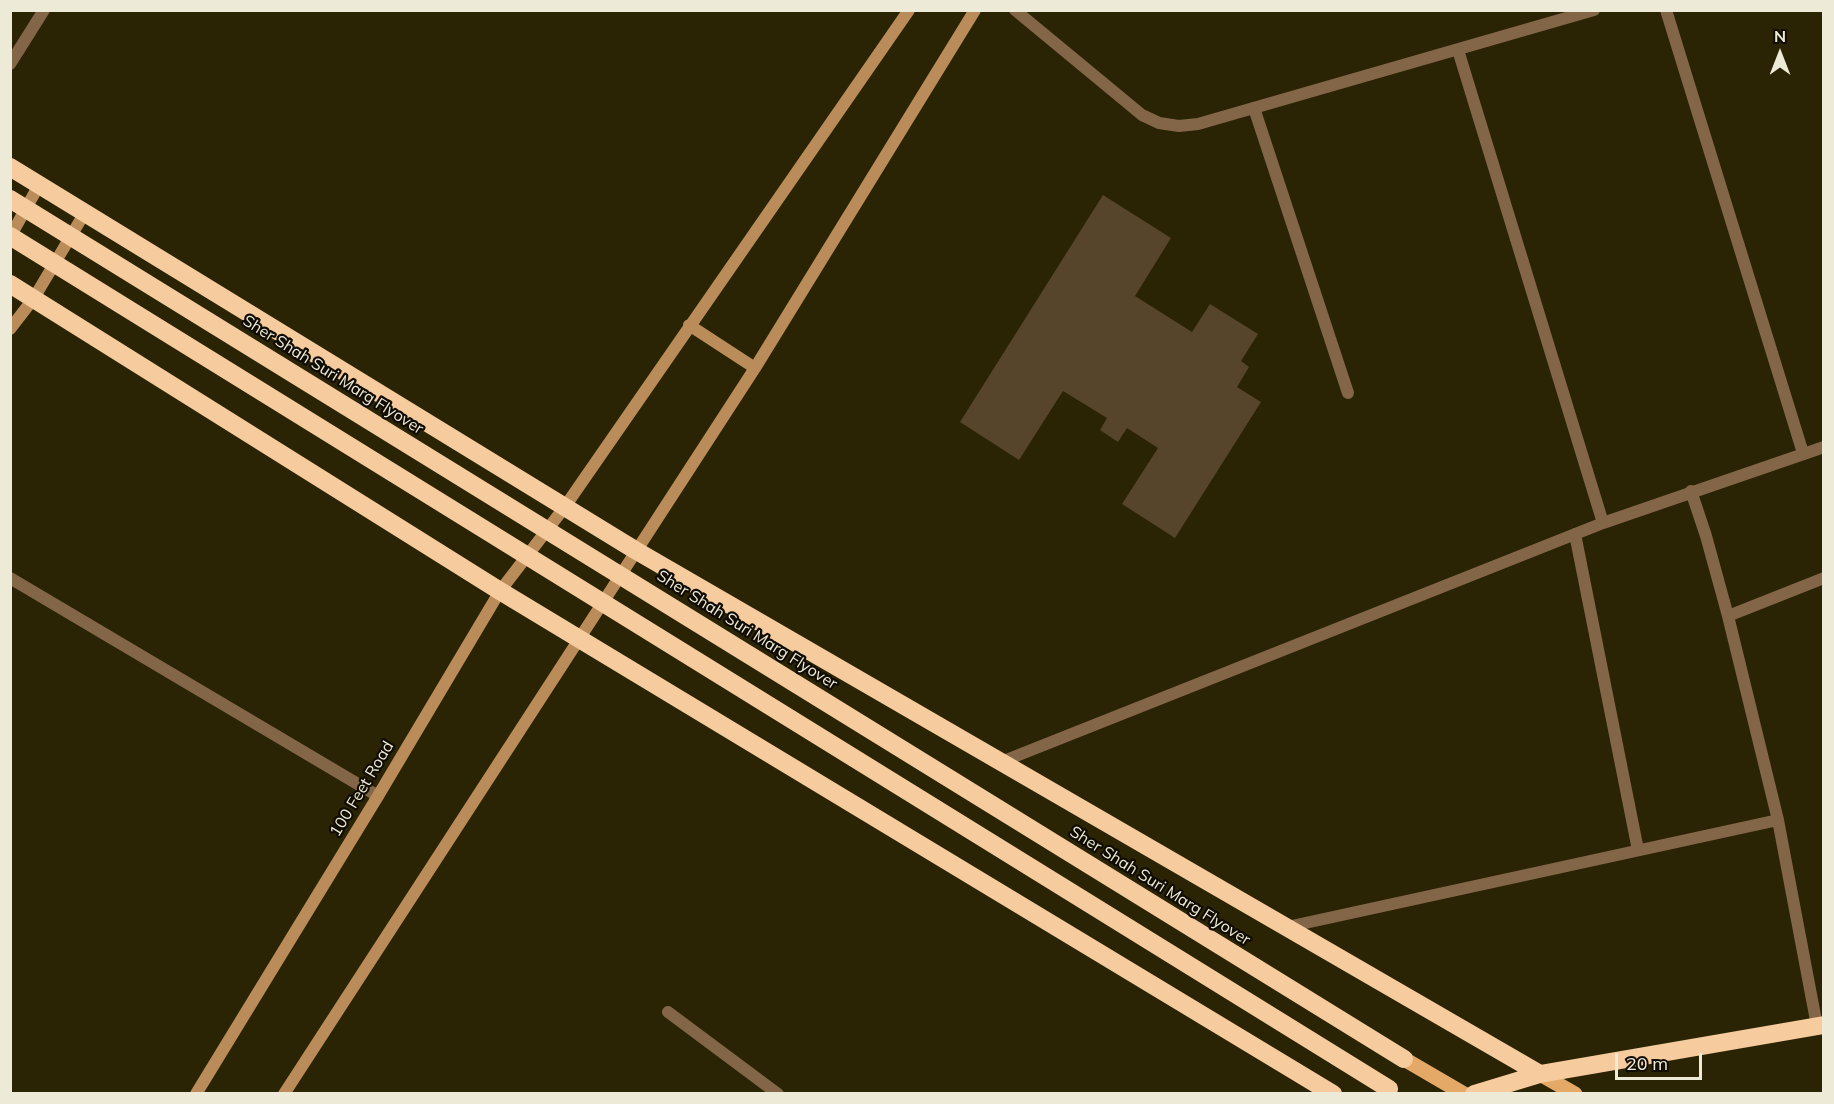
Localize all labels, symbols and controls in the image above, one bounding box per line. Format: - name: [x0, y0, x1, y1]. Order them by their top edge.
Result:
- north arrow: [1750, 24, 1810, 84]
- text: N: [1774, 26, 1786, 46]
- street label: Sher Shah Suri Marg Flyover: [239, 311, 427, 439]
- street label: Sher Shah Suri Marg Flyover: [653, 566, 841, 694]
- street label: 100 Feet Road: [326, 738, 398, 840]
- street label: Sher Shah Suri Marg Flyover: [1066, 822, 1254, 950]
- scale bar: [1618, 1041, 1705, 1079]
- text: 20 m: [1626, 1052, 1668, 1075]

